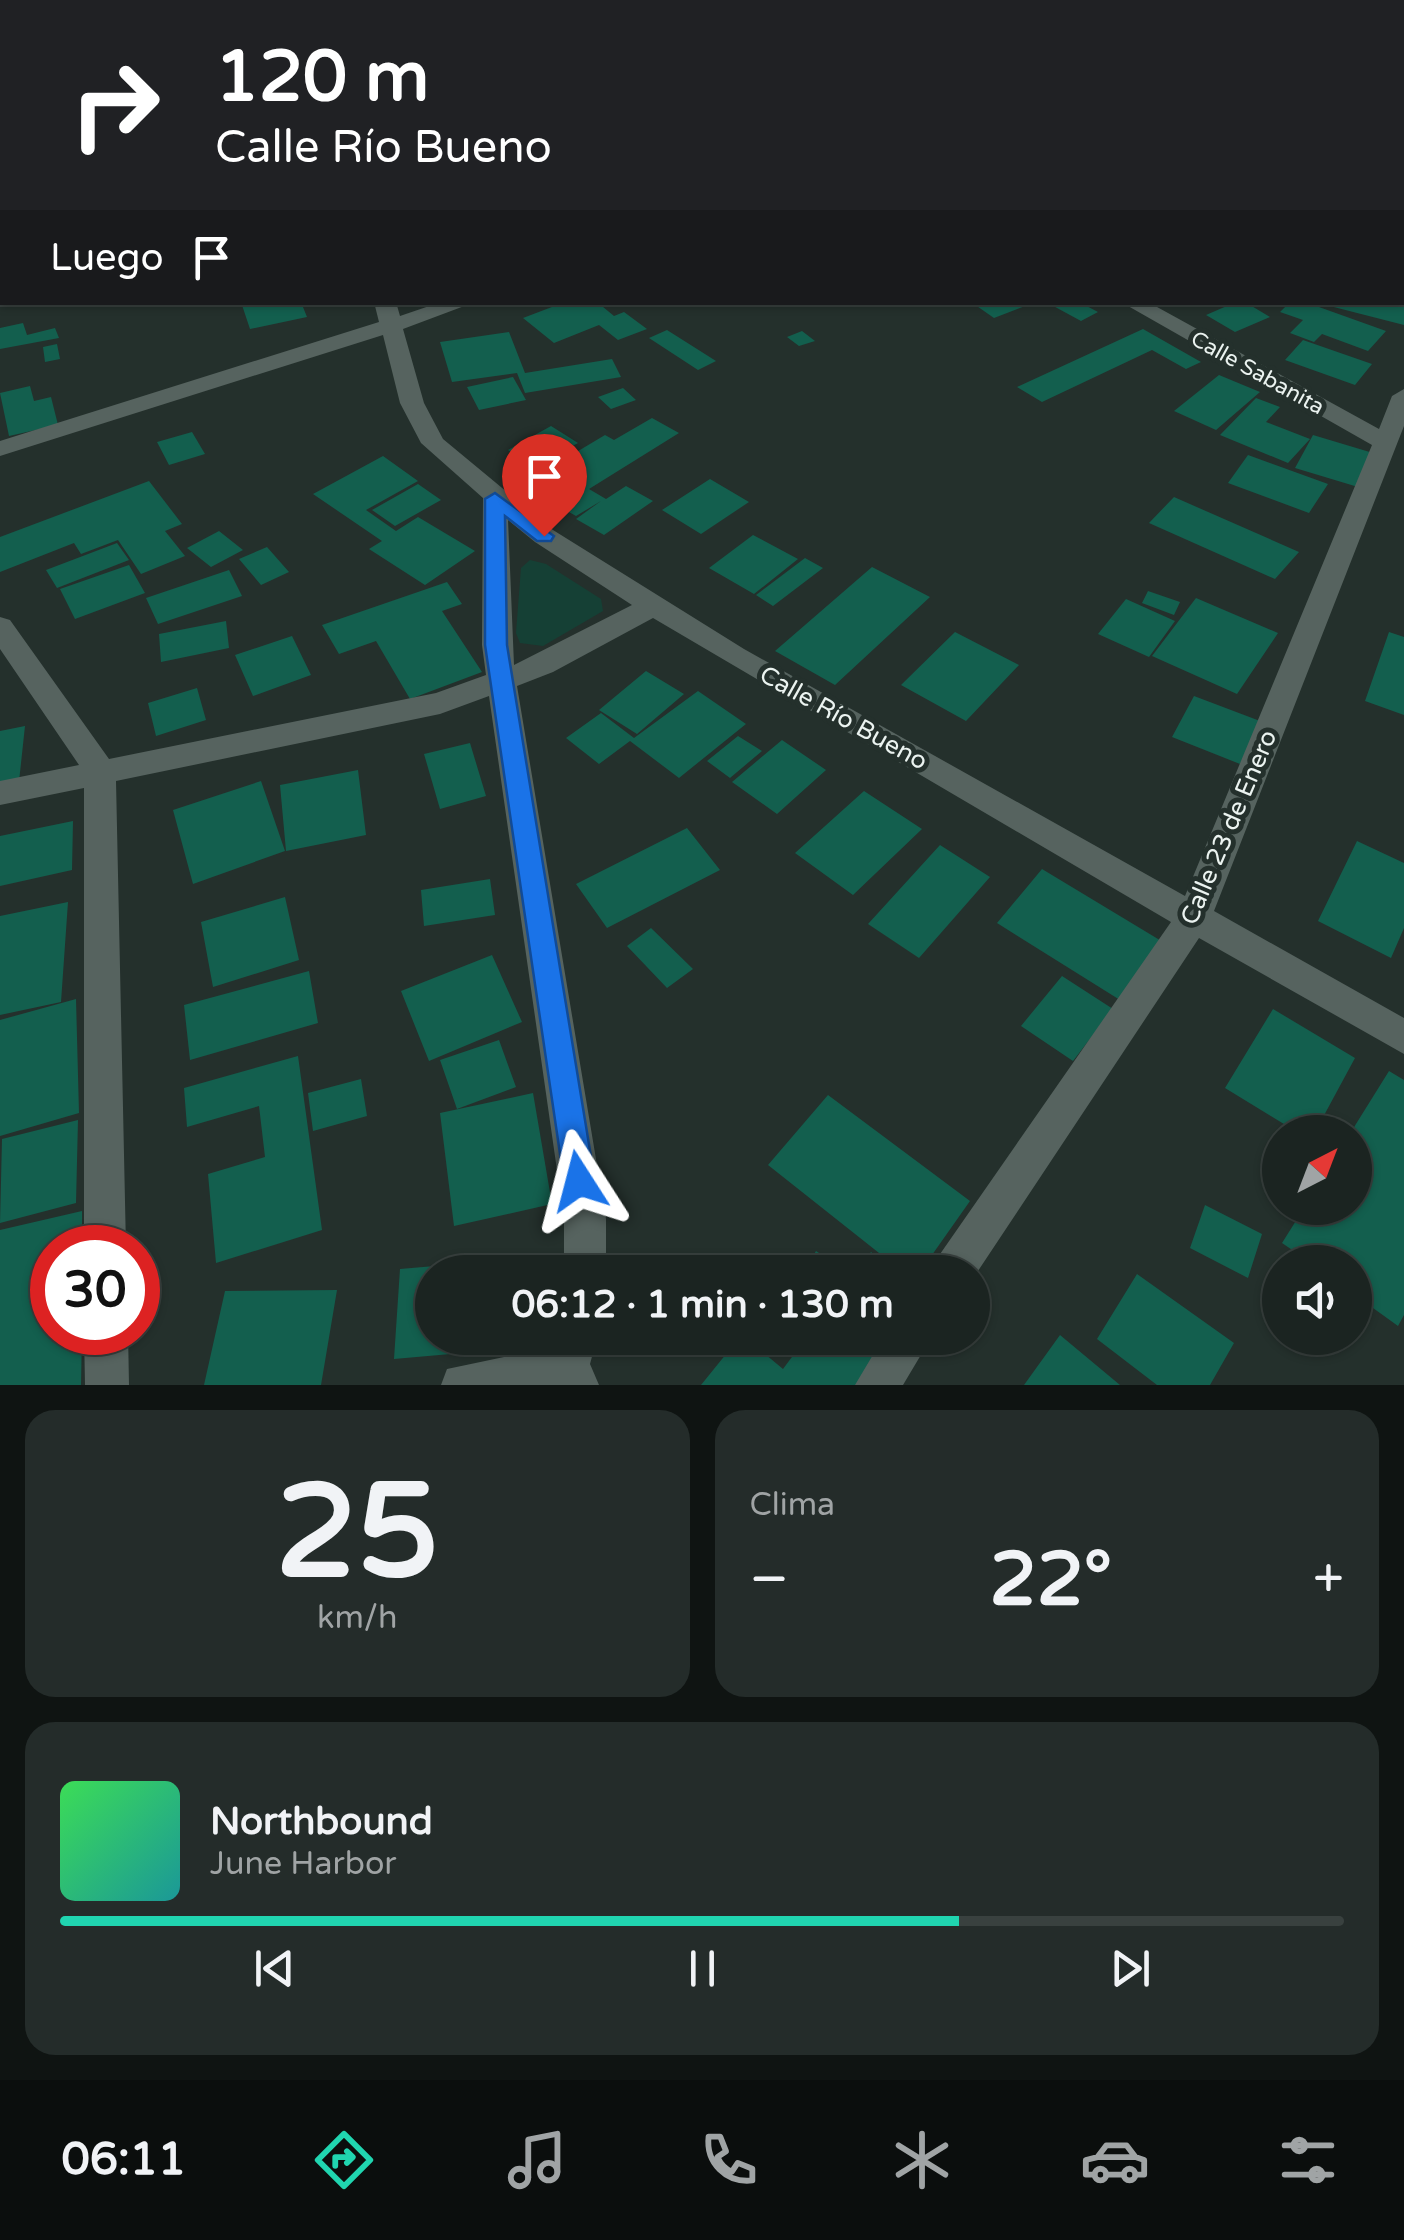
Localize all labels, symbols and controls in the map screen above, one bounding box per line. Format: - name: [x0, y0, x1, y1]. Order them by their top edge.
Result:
- text: 120 m: [215, 36, 429, 120]
- icon: right: [50, 40, 180, 170]
- text: Calle Río Bueno: [215, 121, 552, 175]
- icon: arrive: [184, 230, 239, 285]
- text: Luego: [50, 235, 164, 281]
- street label: Calle Sabanita: [1186, 325, 1329, 420]
- pin: [502, 434, 587, 537]
- icon: arrive: [517, 449, 572, 504]
- street label: Calle Río Bueno: [754, 659, 933, 776]
- street label: Calle 23 de Enero: [1174, 726, 1283, 929]
- north arrow: [1262, 1115, 1372, 1225]
- map controls: [1262, 1115, 1372, 1355]
- position arrow: [527, 1129, 631, 1233]
- speed limit sign: 30: [30, 1225, 160, 1355]
- button: sound: [1262, 1245, 1372, 1355]
- text: 06:12 · 1 min · 130 m: [511, 1282, 894, 1328]
- text: 25: [276, 1456, 439, 1612]
- text: Clima: [750, 1486, 835, 1524]
- text: 22°: [990, 1535, 1112, 1625]
- text: −: [750, 1547, 789, 1613]
- text: +: [1313, 1547, 1344, 1613]
- text: km/h: [317, 1599, 397, 1637]
- text: Northbound: [210, 1799, 433, 1845]
- text: June Harbor: [210, 1845, 397, 1883]
- icon: previous: [247, 1941, 302, 1996]
- icon: pause: [675, 1941, 730, 1996]
- icon: next: [1103, 1941, 1158, 1996]
- icon: directions: [309, 2125, 379, 2195]
- icon: music: [502, 2125, 572, 2195]
- icon: phone: [694, 2125, 764, 2195]
- icon: climate: [887, 2125, 957, 2195]
- icon: car: [1080, 2125, 1150, 2195]
- icon: filters: [1273, 2125, 1343, 2195]
- text: 06:11: [61, 2133, 186, 2187]

